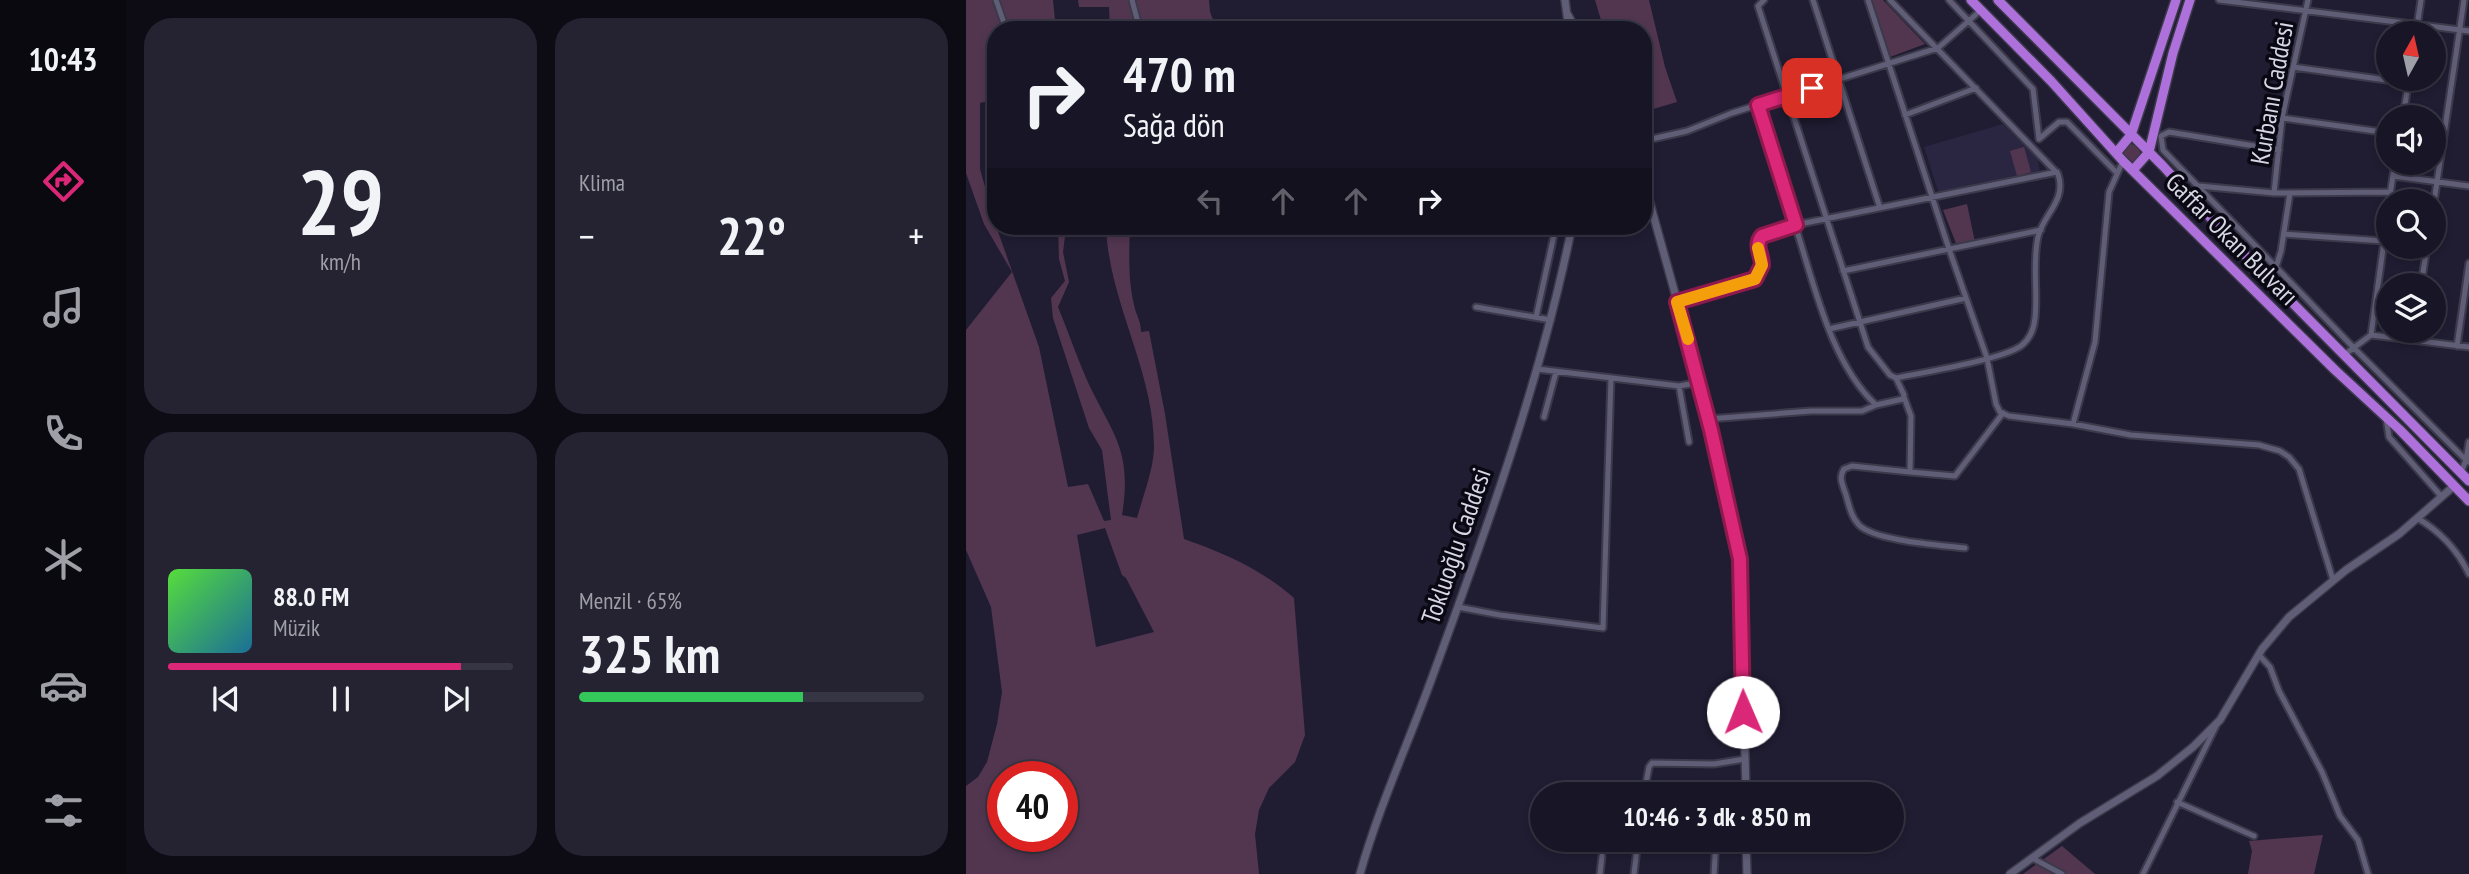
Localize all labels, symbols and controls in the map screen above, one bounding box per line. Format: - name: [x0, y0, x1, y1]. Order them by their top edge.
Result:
- street label: Kurbanı Caddesi: [2243, 19, 2300, 167]
- north arrow: [2376, 21, 2446, 91]
- map controls: [2376, 21, 2446, 343]
- text: 10:43: [28, 38, 98, 80]
- text: 470 m: [1123, 42, 1236, 106]
- icon: right: [1008, 49, 1099, 140]
- pin: [1782, 58, 1842, 118]
- icon: arrive: [1793, 69, 1831, 107]
- text: Sağa dön: [1123, 104, 1225, 146]
- button: sound: [2376, 105, 2446, 175]
- text: 29: [297, 142, 384, 260]
- icon: directions: [39, 157, 88, 206]
- street label: Gaffar Okan Bulvarı: [2159, 165, 2306, 312]
- text: Klima: [579, 168, 625, 197]
- icon: left: [1191, 182, 1229, 220]
- icon: ahead: [1264, 182, 1302, 220]
- icon: ahead: [1337, 182, 1375, 220]
- icon: right: [1410, 182, 1448, 220]
- button: search: [2376, 189, 2446, 259]
- text: 22°: [717, 202, 786, 269]
- text: −: [579, 211, 595, 260]
- text: +: [908, 211, 924, 260]
- text: km/h: [320, 247, 361, 276]
- button: layers: [2376, 273, 2446, 343]
- icon: music: [39, 283, 88, 332]
- icon: phone: [39, 409, 88, 458]
- street label: Tokluoğlu Caddesi: [1413, 464, 1498, 628]
- icon: climate: [39, 535, 88, 584]
- text: 88.0 FM: [273, 580, 349, 613]
- text: Menzil · 65%: [579, 586, 682, 615]
- text: Müzik: [273, 613, 320, 642]
- text: 325 km: [579, 620, 720, 687]
- icon: car: [39, 661, 88, 710]
- position arrow: [1706, 675, 1780, 749]
- icon: previous: [207, 680, 245, 718]
- icon: pause: [322, 680, 360, 718]
- icon: next: [437, 680, 475, 718]
- speed limit sign: 40: [987, 761, 1078, 852]
- icon: filters: [39, 786, 88, 835]
- text: 10:46 · 3 dk · 850 m: [1623, 800, 1811, 833]

